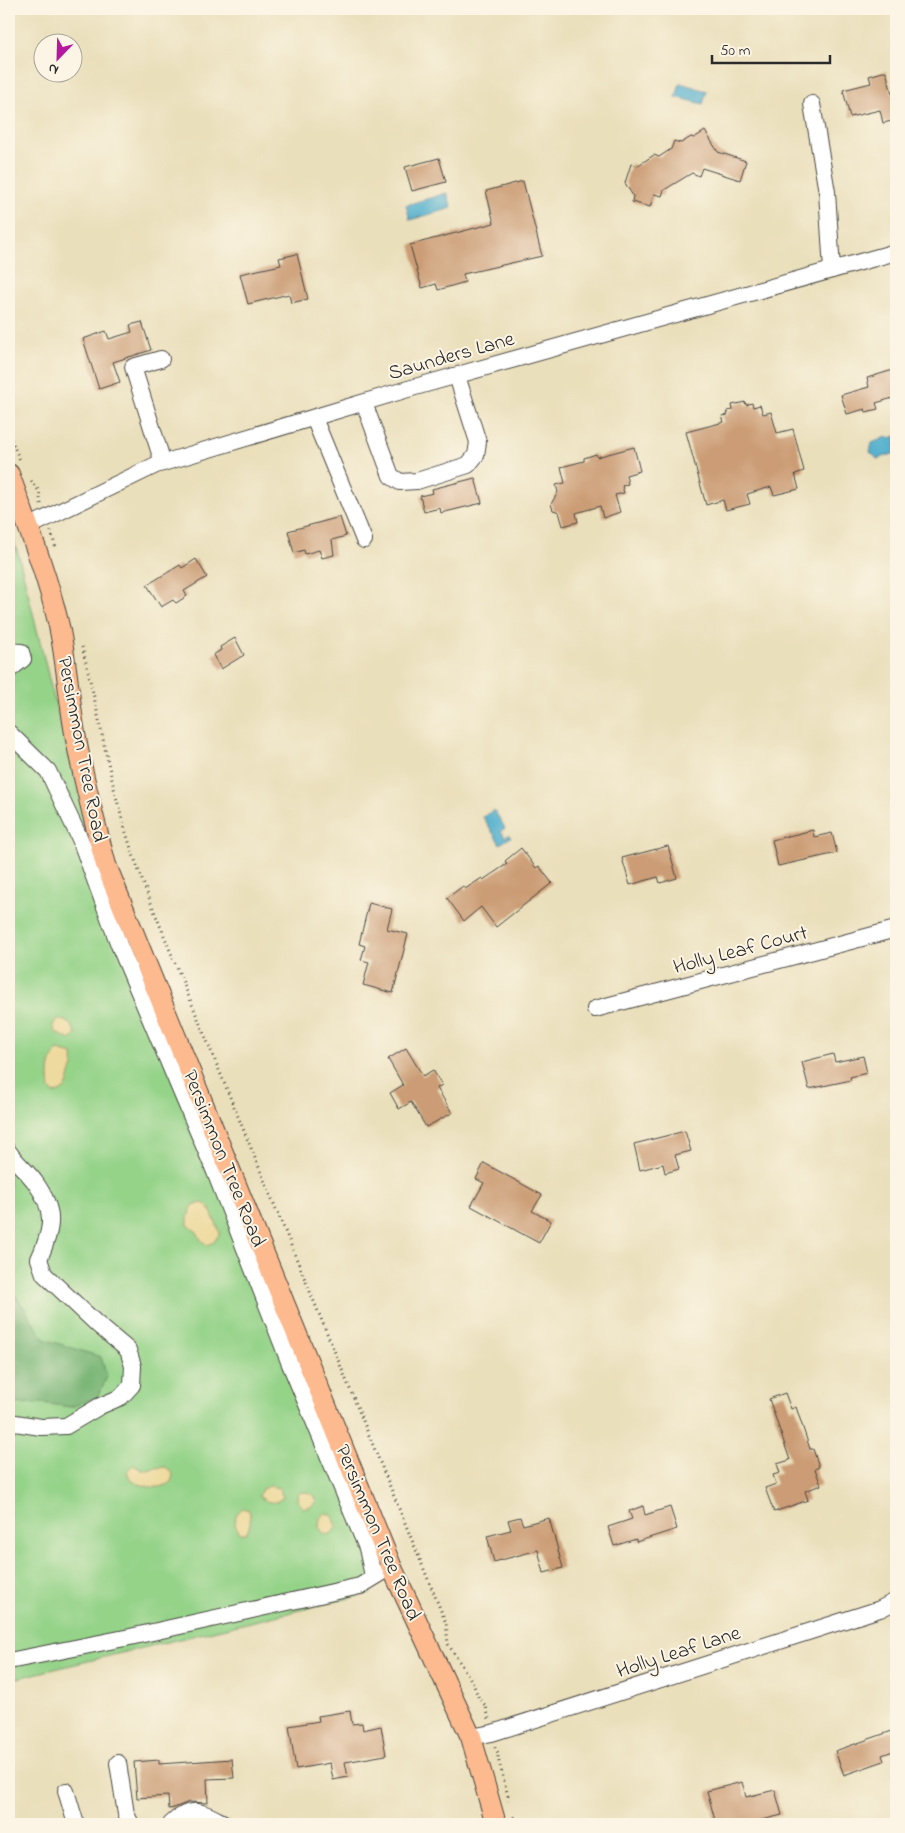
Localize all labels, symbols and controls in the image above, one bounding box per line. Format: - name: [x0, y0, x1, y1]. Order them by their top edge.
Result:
- north arrow: [32, 32, 82, 82]
- scale bar: [712, 32, 830, 64]
- text: 50 m: [720, 40, 751, 62]
- text: N: [45, 57, 62, 80]
- street label: Saunders Lane: [385, 324, 519, 389]
- street label: Persimmon Tree Road: [48, 654, 114, 845]
- street label: Holly Leaf Court: [670, 919, 812, 985]
- street label: Persimmon Tree Road: [174, 1066, 272, 1252]
- street label: Persimmon Tree Road: [326, 1440, 428, 1626]
- street label: Holly Leaf Lane: [613, 1619, 746, 1689]

